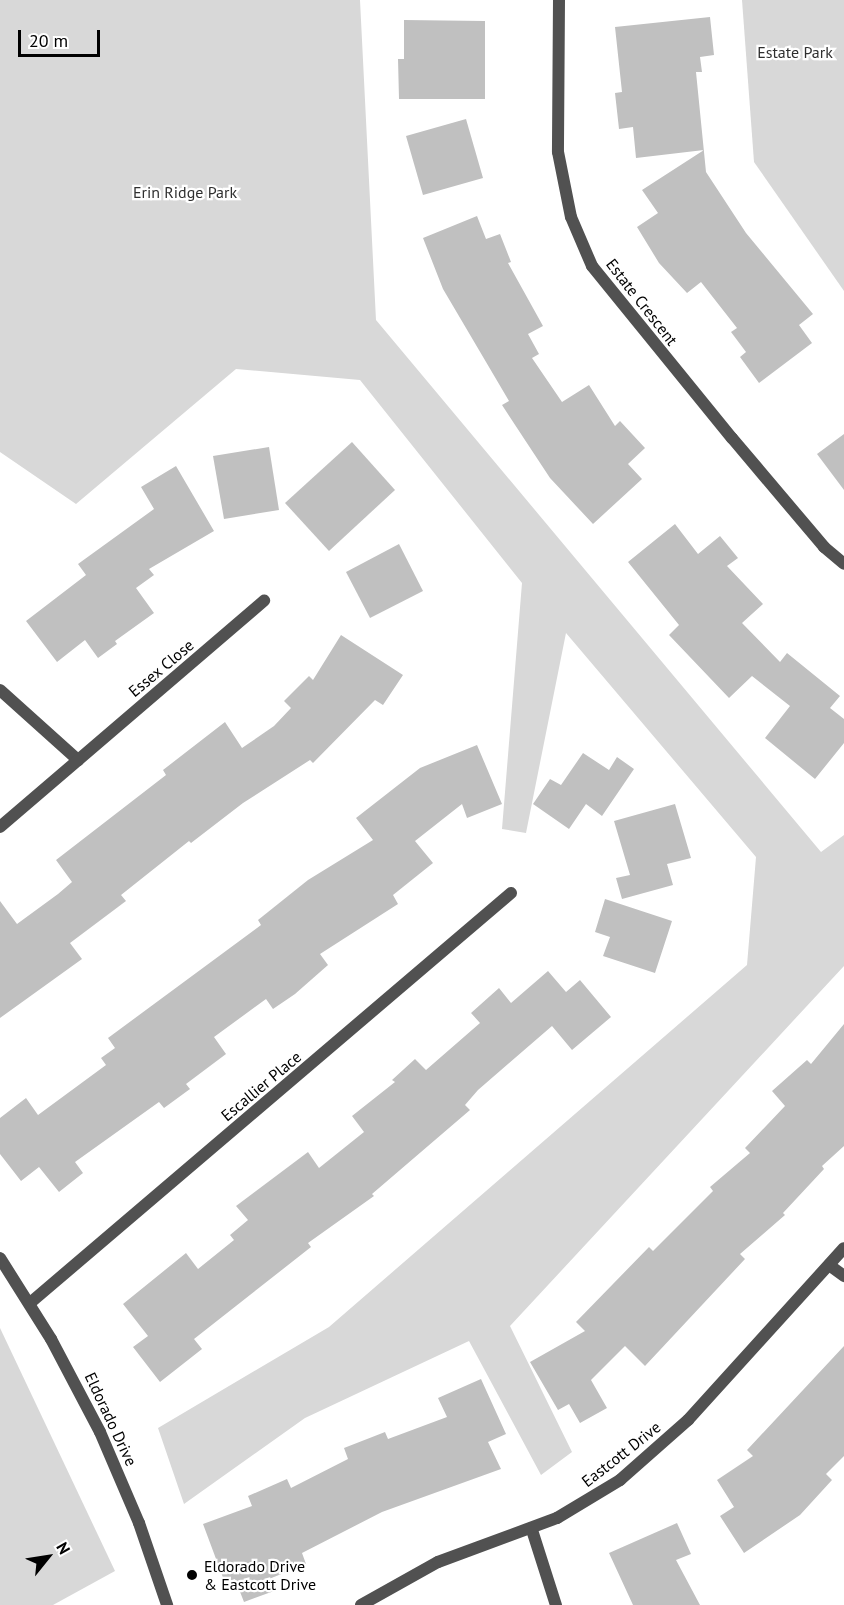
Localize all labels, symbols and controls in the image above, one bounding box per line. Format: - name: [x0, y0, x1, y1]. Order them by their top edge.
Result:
- scale bar: [21, 18, 104, 56]
- text: 20 m: [29, 29, 68, 52]
- park label: Estate Park: [757, 42, 833, 62]
- park label: Erin Ridge Park: [133, 182, 237, 202]
- street label: Estate Crescent: [602, 255, 682, 349]
- street label: Essex Close: [124, 635, 198, 701]
- street label: Escallier Place: [217, 1047, 305, 1125]
- street label: Eldorado Drive: [81, 1369, 141, 1469]
- street label: Eastcott Drive: [578, 1417, 664, 1491]
- north arrow: [18, 1527, 78, 1587]
- text: N: [52, 1538, 75, 1558]
- place label: Eldorado Drive & Eastcott Drive: [204, 1556, 316, 1594]
- marker: Eldorado Drive & Eastcott Drive: [185, 1568, 199, 1582]

